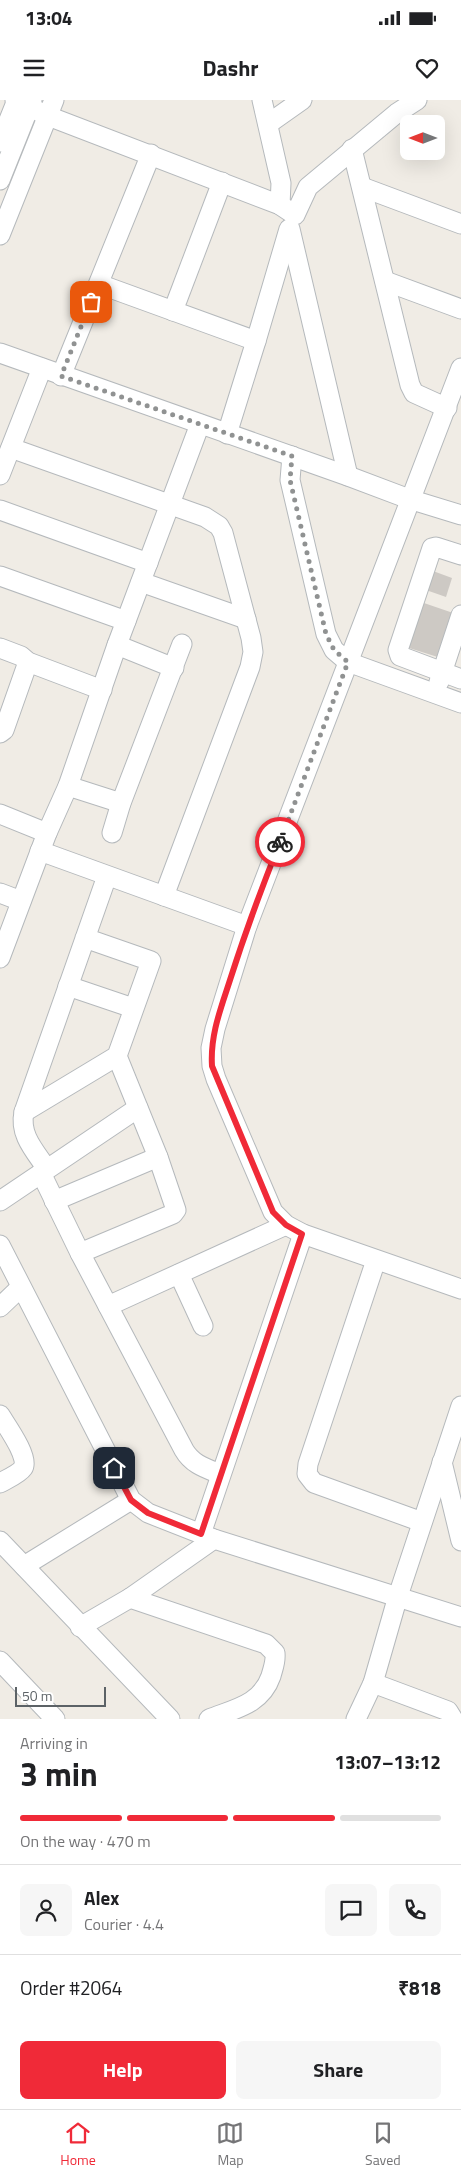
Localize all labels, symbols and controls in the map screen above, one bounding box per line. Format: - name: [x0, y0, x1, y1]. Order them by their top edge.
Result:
- text: 13:04: [25, 3, 72, 32]
- text: Dashr: [202, 51, 259, 85]
- icon: menu: [20, 54, 48, 82]
- icon: heart: [413, 54, 441, 82]
- north arrow: [400, 115, 445, 160]
- map controls: [400, 115, 445, 160]
- pin: [70, 281, 112, 323]
- icon: bag: [77, 288, 105, 316]
- courier: [255, 817, 305, 867]
- icon: bike: [266, 828, 294, 856]
- pin: [93, 1447, 135, 1489]
- icon: home: [100, 1454, 128, 1482]
- scale bar: [15, 1684, 106, 1707]
- text: 50 m: [22, 1685, 52, 1706]
- text: Arriving in: [20, 1731, 88, 1755]
- text: 13:07–13:12: [334, 1747, 441, 1776]
- text: 3 min: [20, 1750, 98, 1798]
- text: On the way · 470 m: [20, 1829, 151, 1853]
- text: Alex: [84, 1883, 119, 1912]
- button: person: [20, 1884, 72, 1936]
- button: chat: [325, 1884, 377, 1936]
- button: phone: [389, 1884, 441, 1936]
- text: Courier · 4.4: [84, 1912, 164, 1936]
- text: Order #2064: [20, 1973, 122, 2002]
- text: ₹818: [398, 1973, 441, 2002]
- button: Help: [20, 2041, 226, 2099]
- button: Share: [236, 2041, 441, 2099]
- tab: Home: [60, 2119, 96, 2170]
- tab: Map: [216, 2119, 244, 2170]
- tab: Saved: [365, 2119, 401, 2170]

